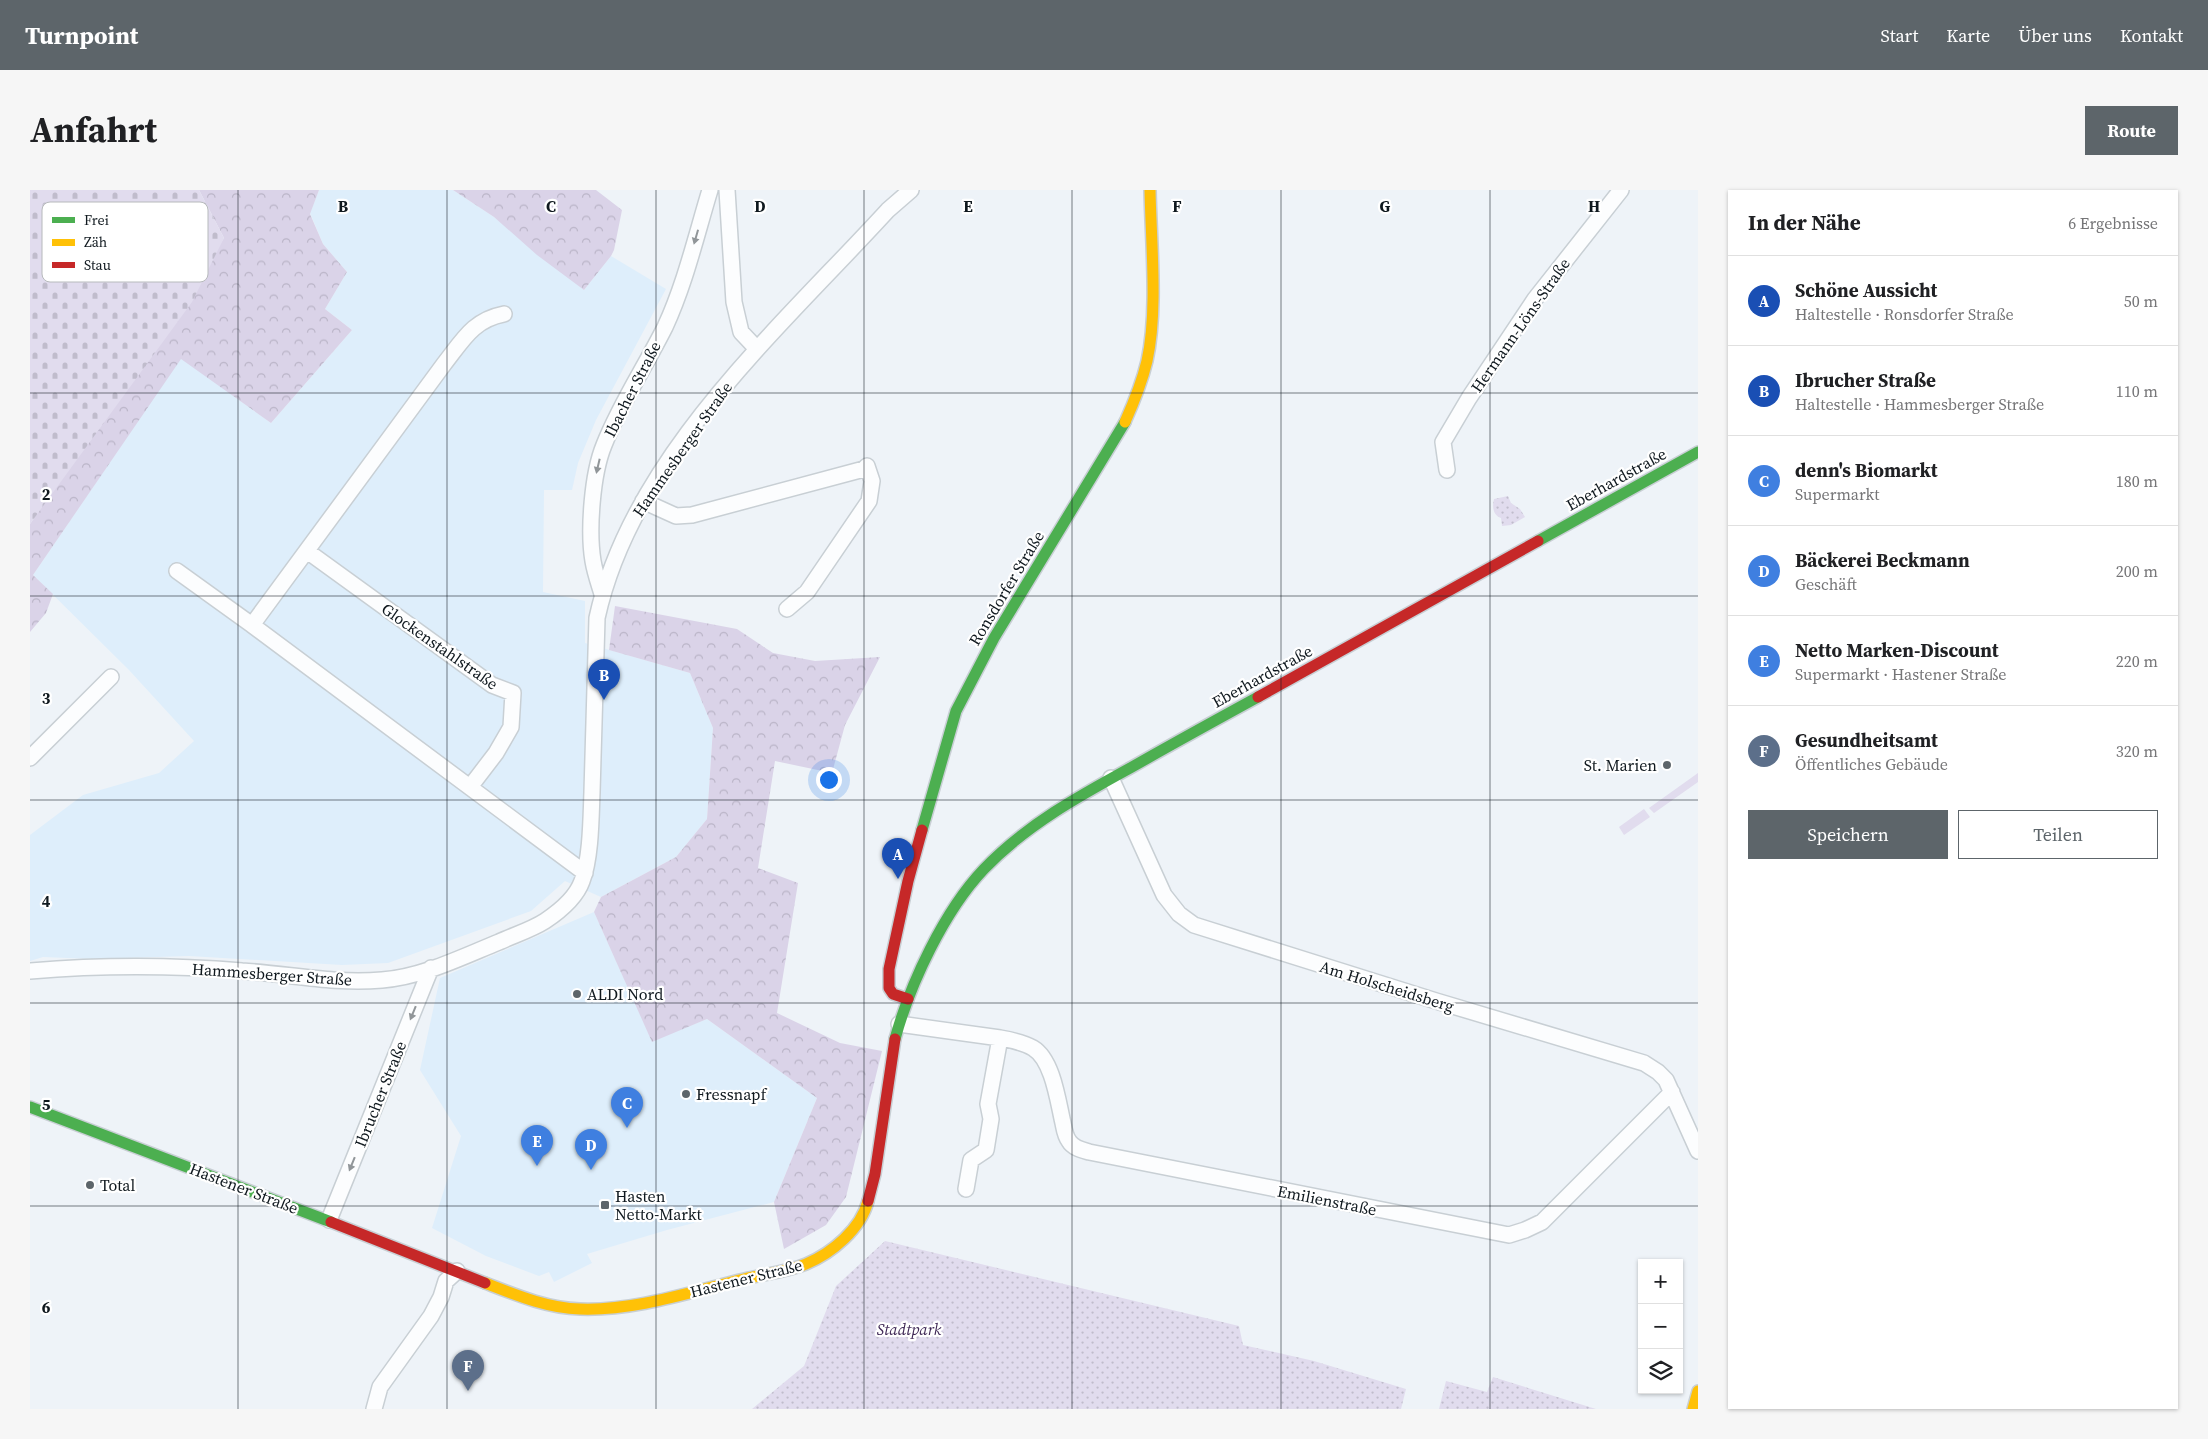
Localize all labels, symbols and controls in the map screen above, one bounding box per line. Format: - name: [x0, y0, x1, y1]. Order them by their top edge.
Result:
- text: Turnpoint: [25, 19, 138, 52]
- text: Start: [1881, 23, 1918, 48]
- text: Karte: [1946, 23, 1990, 48]
- text: Über uns: [2018, 23, 2092, 48]
- text: Kontakt: [2120, 23, 2183, 48]
- text: Anfahrt: [30, 106, 157, 154]
- button: Route: [2085, 106, 2178, 155]
- text: B: [338, 195, 349, 217]
- text: C: [546, 195, 556, 217]
- text: D: [754, 195, 766, 217]
- text: E: [963, 195, 973, 217]
- text: F: [1172, 195, 1182, 217]
- text: G: [1380, 195, 1391, 217]
- text: H: [1588, 195, 1600, 217]
- legend: [42, 202, 208, 282]
- text: In der Nähe: [1748, 208, 1861, 237]
- text: Frei: [84, 210, 109, 230]
- text: 6 Ergebnisse: [2068, 212, 2158, 234]
- one-way arrow: [691, 229, 699, 244]
- text: Zäh: [84, 232, 107, 252]
- street label: Hermann-Löns-Straße: [1465, 253, 1575, 397]
- text: Stau: [84, 255, 111, 275]
- text: Schöne Aussicht: [1795, 277, 1937, 303]
- text: A: [1759, 290, 1769, 312]
- text: 50 m: [2124, 290, 2158, 312]
- text: Haltestelle · Ronsdorfer Straße: [1795, 303, 2014, 325]
- street label: Ibacher Straße: [598, 337, 666, 441]
- text: Ibrucher Straße: [1795, 367, 1936, 393]
- street label: Hammesberger Straße: [627, 377, 737, 521]
- text: B: [1759, 380, 1769, 402]
- text: 110 m: [2116, 380, 2158, 402]
- text: Haltestelle · Hammesberger Straße: [1795, 393, 2044, 415]
- street label: Eberhardstraße: [1562, 442, 1670, 516]
- text: denn's Biomarkt: [1795, 457, 1938, 483]
- one-way arrow: [594, 458, 602, 474]
- text: C: [1759, 470, 1769, 492]
- text: 180 m: [2116, 470, 2158, 492]
- text: 2: [42, 483, 51, 505]
- text: Supermarkt: [1795, 483, 1879, 505]
- street label: Ronsdorfer Straße: [963, 527, 1049, 649]
- text: Bäckerei Beckmann: [1795, 547, 1970, 573]
- text: D: [1758, 560, 1770, 582]
- text: 200 m: [2116, 560, 2158, 582]
- text: Geschäft: [1795, 573, 1857, 595]
- street label: Glockenstahlstraße: [377, 598, 503, 694]
- text: Netto Marken-Discount: [1795, 637, 1999, 663]
- street label: Eberhardstraße: [1208, 639, 1316, 713]
- text: E: [1759, 650, 1769, 672]
- text: 220 m: [2116, 650, 2158, 672]
- pin: B: [588, 659, 620, 700]
- text: Supermarkt · Hastener Straße: [1795, 663, 2006, 685]
- text: 3: [42, 687, 51, 709]
- text: Gesundheitsamt: [1795, 727, 1938, 753]
- text: F: [1759, 740, 1769, 762]
- text: 320 m: [2116, 740, 2158, 762]
- text: Öffentliches Gebäude: [1795, 753, 1948, 775]
- place label: St. Marien: [1584, 754, 1657, 776]
- marker: St. Marien: [1661, 759, 1673, 771]
- your location: [816, 767, 842, 793]
- button: Speichern: [1748, 810, 1948, 859]
- button: Teilen: [1958, 810, 2158, 859]
- pin: A: [882, 838, 914, 879]
- text: 4: [42, 890, 51, 912]
- street label: Am Holscheidsberg: [1317, 955, 1457, 1017]
- street label: Hammesberger Straße: [191, 957, 353, 991]
- place label: ALDI Nord: [587, 983, 663, 1005]
- marker: ALDI Nord: [571, 988, 583, 1000]
- one-way arrow: [408, 1006, 416, 1021]
- street label: Ibrucher Straße: [349, 1038, 411, 1150]
- place label: Fressnapf: [696, 1083, 767, 1105]
- pin: C: [611, 1087, 643, 1128]
- marker: Fressnapf: [680, 1088, 692, 1100]
- text: 5: [42, 1093, 51, 1115]
- pin: E: [521, 1125, 553, 1166]
- pin: D: [575, 1129, 607, 1170]
- street label: Hastener Straße: [187, 1157, 301, 1219]
- one-way arrow: [347, 1157, 355, 1171]
- place label: Total: [100, 1174, 136, 1196]
- marker: Total: [84, 1179, 96, 1191]
- street label: Emilienstraße: [1275, 1180, 1379, 1220]
- place label: Hasten Netto-Markt: [615, 1185, 703, 1225]
- marker: Hasten Netto-Markt: [599, 1199, 611, 1211]
- street label: Hastener Straße: [688, 1253, 804, 1303]
- map controls: [1638, 1259, 1683, 1394]
- button: +: [1638, 1259, 1683, 1304]
- text: 6: [42, 1296, 51, 1318]
- button: −: [1638, 1304, 1683, 1349]
- park label: Stadtpark: [877, 1318, 942, 1340]
- button: layers: [1638, 1349, 1683, 1394]
- pin: F: [452, 1350, 484, 1391]

